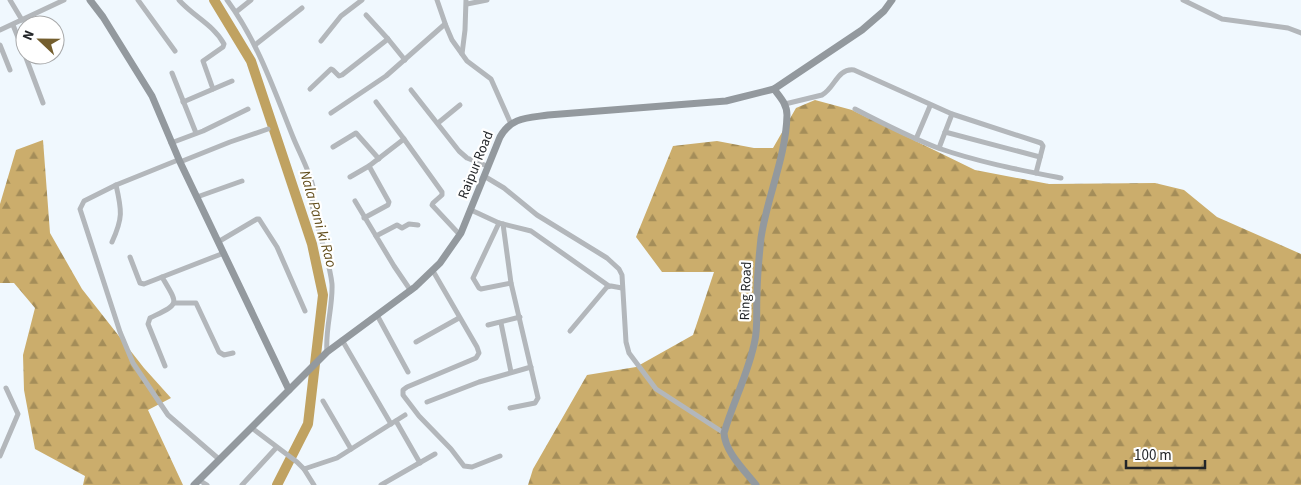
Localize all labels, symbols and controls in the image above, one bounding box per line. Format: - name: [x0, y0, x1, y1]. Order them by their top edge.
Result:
- north arrow: [15, 15, 65, 65]
- text: N: [18, 27, 40, 44]
- street label: Raipur Road: [453, 128, 499, 202]
- water label: Nala Pani ki Rao: [294, 168, 342, 270]
- street label: Ring Road: [735, 261, 757, 321]
- scale bar: [1126, 438, 1205, 470]
- text: 100 m: [1134, 445, 1172, 466]

